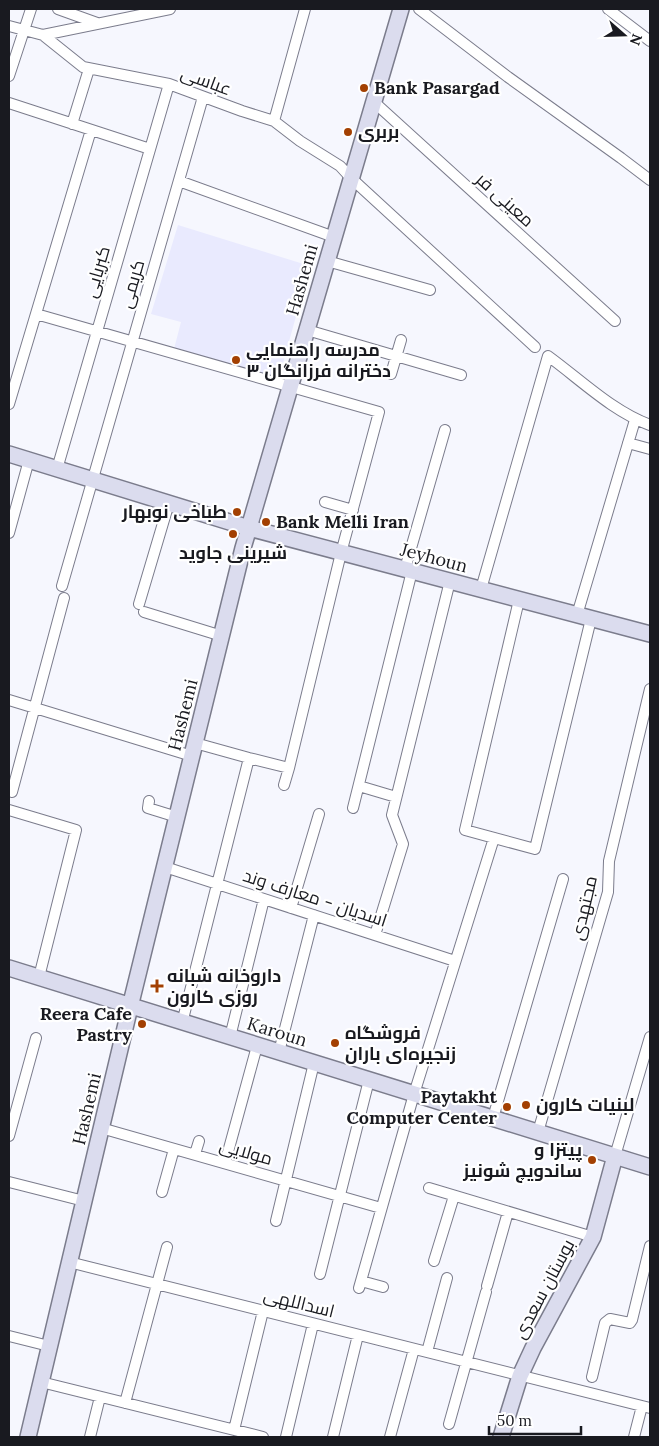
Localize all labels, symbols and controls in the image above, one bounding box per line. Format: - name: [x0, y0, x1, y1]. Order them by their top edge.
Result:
- north arrow: [599, 10, 649, 60]
- text: N: [626, 31, 647, 48]
- street label: عباسی: [178, 61, 235, 100]
- place label: Bank Pasargad: [374, 76, 500, 99]
- marker: Bank Pasargad: [358, 82, 370, 94]
- place label: بربری: [358, 120, 399, 143]
- marker: بربری: [342, 126, 354, 138]
- street label: معینی فر: [471, 167, 539, 232]
- street label: Hashemi: [280, 242, 323, 318]
- street label: کبریایی: [78, 243, 115, 300]
- street label: کریمی: [114, 257, 149, 311]
- place label: مدرسه راهنمایی دخترانه فرزانگان ۳: [246, 338, 391, 382]
- marker: مدرسه راهنمایی دخترانه فرزانگان ۳: [230, 354, 242, 366]
- place label: طباخی نوبهار: [121, 500, 227, 523]
- marker: طباخی نوبهار: [231, 506, 243, 518]
- place label: Bank Melli Iran: [276, 510, 410, 533]
- marker: Bank Melli Iran: [260, 516, 272, 528]
- marker: شیرینی جاوید: [227, 528, 239, 540]
- street label: Jeyhoun: [397, 537, 470, 578]
- place label: شیرینی جاوید: [179, 541, 287, 564]
- street label: Hashemi: [162, 677, 203, 753]
- street label: اسدیان - معارف وند: [240, 863, 390, 932]
- street label: مجتهدی: [565, 873, 602, 942]
- place label: داروخانه شبانه روزی کارون: [167, 964, 281, 1008]
- marker: داروخانه شبانه روزی کارون: [151, 980, 163, 992]
- place label: Reera Cafe Pastry: [40, 1002, 132, 1046]
- street label: Karoun: [244, 1012, 310, 1052]
- marker: Reera Cafe Pastry: [136, 1018, 148, 1030]
- place label: فروشگاه زنجیره‌ای باران: [345, 1021, 456, 1065]
- marker: فروشگاه زنجیره‌ای باران: [329, 1037, 341, 1049]
- street label: Hashemi: [67, 1071, 106, 1147]
- place label: Paytakht Computer Center: [346, 1085, 498, 1129]
- place label: لبنیات کارون: [536, 1093, 634, 1116]
- marker: لبنیات کارون: [520, 1099, 532, 1111]
- marker: Paytakht Computer Center: [501, 1101, 513, 1113]
- street label: مولایی: [217, 1133, 275, 1170]
- place label: پیتزا و ساندویچ شونیز: [462, 1138, 582, 1183]
- marker: پیتزا و ساندویچ شونیز: [586, 1154, 598, 1166]
- street label: بوستان سعدی: [508, 1235, 579, 1343]
- street label: اسداللهی: [261, 1283, 337, 1322]
- scale bar: [489, 1404, 582, 1436]
- text: 50 m: [497, 1411, 532, 1430]

